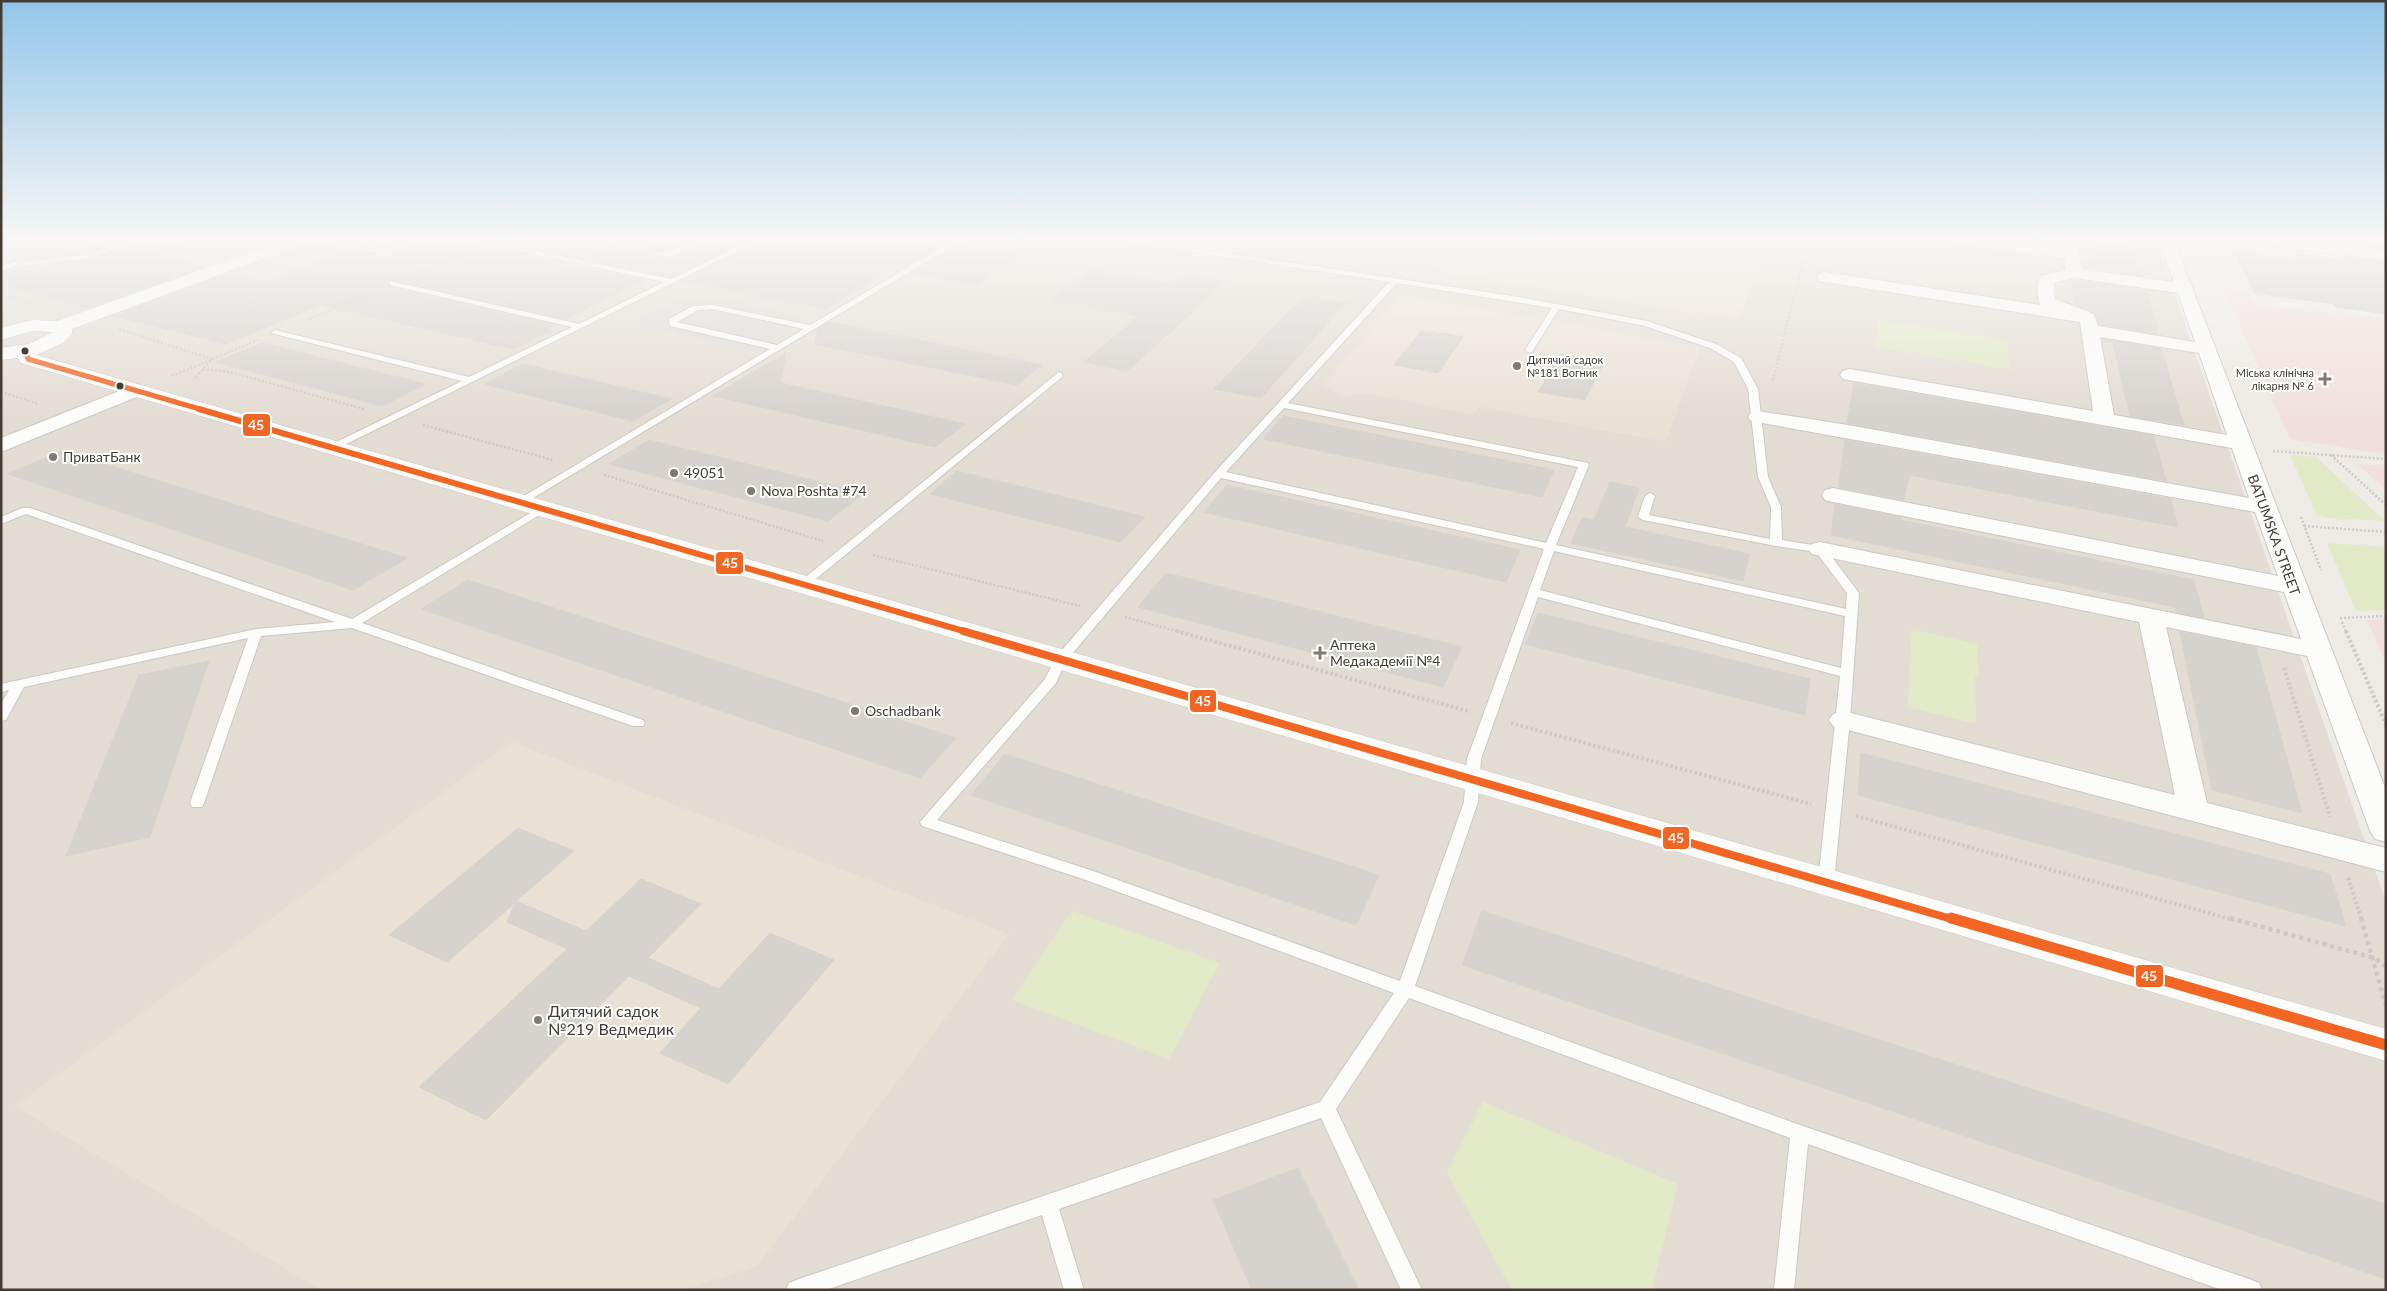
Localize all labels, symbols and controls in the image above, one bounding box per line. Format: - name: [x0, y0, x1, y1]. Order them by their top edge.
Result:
- unlabelled marker: [20, 346, 30, 356]
- place label: Дитячий садок №181 Вогник: [1527, 353, 1603, 379]
- marker: Дитячий садок №181 Вогник: [1511, 360, 1523, 372]
- place label: Міська клінічна лікарня № 6: [2236, 366, 2314, 392]
- marker: Міська клінічна лікарня № 6: [2318, 372, 2332, 386]
- unlabelled marker: [115, 381, 125, 391]
- line badge: 45: [242, 413, 271, 437]
- text: 45: [248, 416, 264, 433]
- place label: ПриватБанк: [63, 448, 141, 465]
- marker: ПриватБанк: [47, 451, 59, 463]
- place label: 49051: [684, 464, 725, 481]
- marker: 49051: [668, 467, 680, 479]
- street label: BATUMSKA STREET: [2245, 472, 2305, 598]
- place label: Nova Poshta #74: [761, 482, 867, 499]
- marker: Nova Poshta #74: [745, 485, 757, 497]
- line badge: 45: [715, 551, 744, 575]
- text: 45: [722, 554, 738, 571]
- place label: Аптека Медакадемії №4: [1330, 636, 1440, 669]
- marker: Аптека Медакадемії №4: [1314, 647, 1326, 659]
- line badge: 45: [1189, 689, 1217, 713]
- text: 45: [1195, 692, 1211, 709]
- place label: Oschadbank: [865, 702, 942, 719]
- marker: Oschadbank: [849, 705, 861, 717]
- line badge: 45: [1662, 826, 1690, 850]
- text: 45: [1668, 829, 1684, 846]
- line badge: 45: [2135, 964, 2164, 988]
- text: 45: [2141, 967, 2157, 984]
- place label: Дитячий садок №219 Ведмедик: [548, 1001, 675, 1038]
- marker: Дитячий садок №219 Ведмедик: [532, 1014, 544, 1026]

